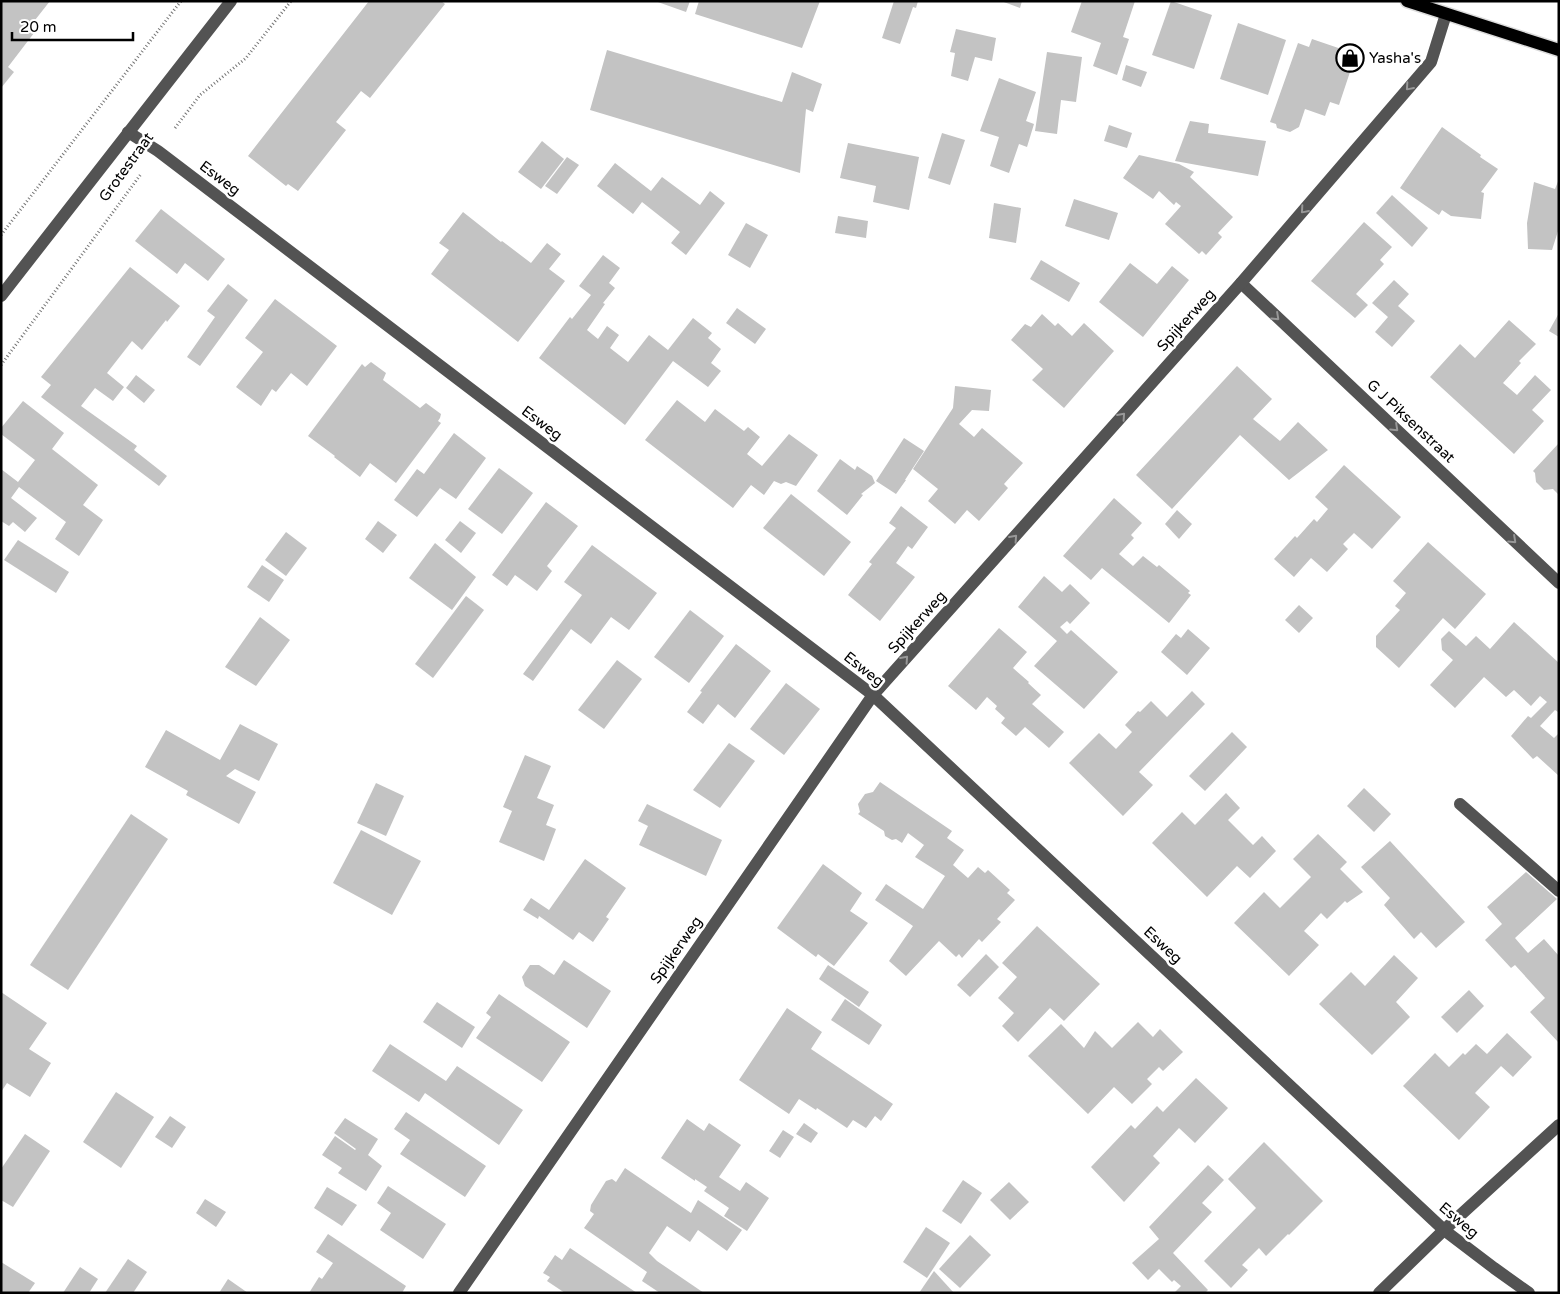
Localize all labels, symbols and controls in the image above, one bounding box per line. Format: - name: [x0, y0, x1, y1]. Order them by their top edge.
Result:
- scale bar: [12, 10, 134, 42]
- text: 20 m: [20, 18, 57, 36]
- shop icon: Yasha's: [1335, 43, 1365, 73]
- place label: Yasha's: [1369, 49, 1421, 67]
- one-way arrow: [1407, 81, 1415, 90]
- street label: Grotestraat: [95, 129, 157, 205]
- street label: Esweg: [196, 157, 244, 199]
- one-way arrow: [1300, 205, 1309, 214]
- street label: Spijkerweg: [1153, 285, 1219, 355]
- one-way arrow: [1271, 311, 1280, 320]
- street label: G J Piksenstraat: [1363, 376, 1459, 467]
- street label: Esweg: [518, 402, 566, 444]
- one-way arrow: [1116, 413, 1125, 422]
- one-way arrow: [1389, 422, 1398, 431]
- one-way arrow: [1008, 534, 1017, 543]
- one-way arrow: [1507, 534, 1516, 543]
- street label: Spijkerweg: [884, 587, 950, 657]
- street label: Esweg: [840, 648, 888, 690]
- one-way arrow: [899, 655, 908, 664]
- street label: Spijkerweg: [646, 913, 706, 987]
- street label: Esweg: [1140, 923, 1186, 967]
- street label: Esweg: [1435, 1198, 1483, 1242]

